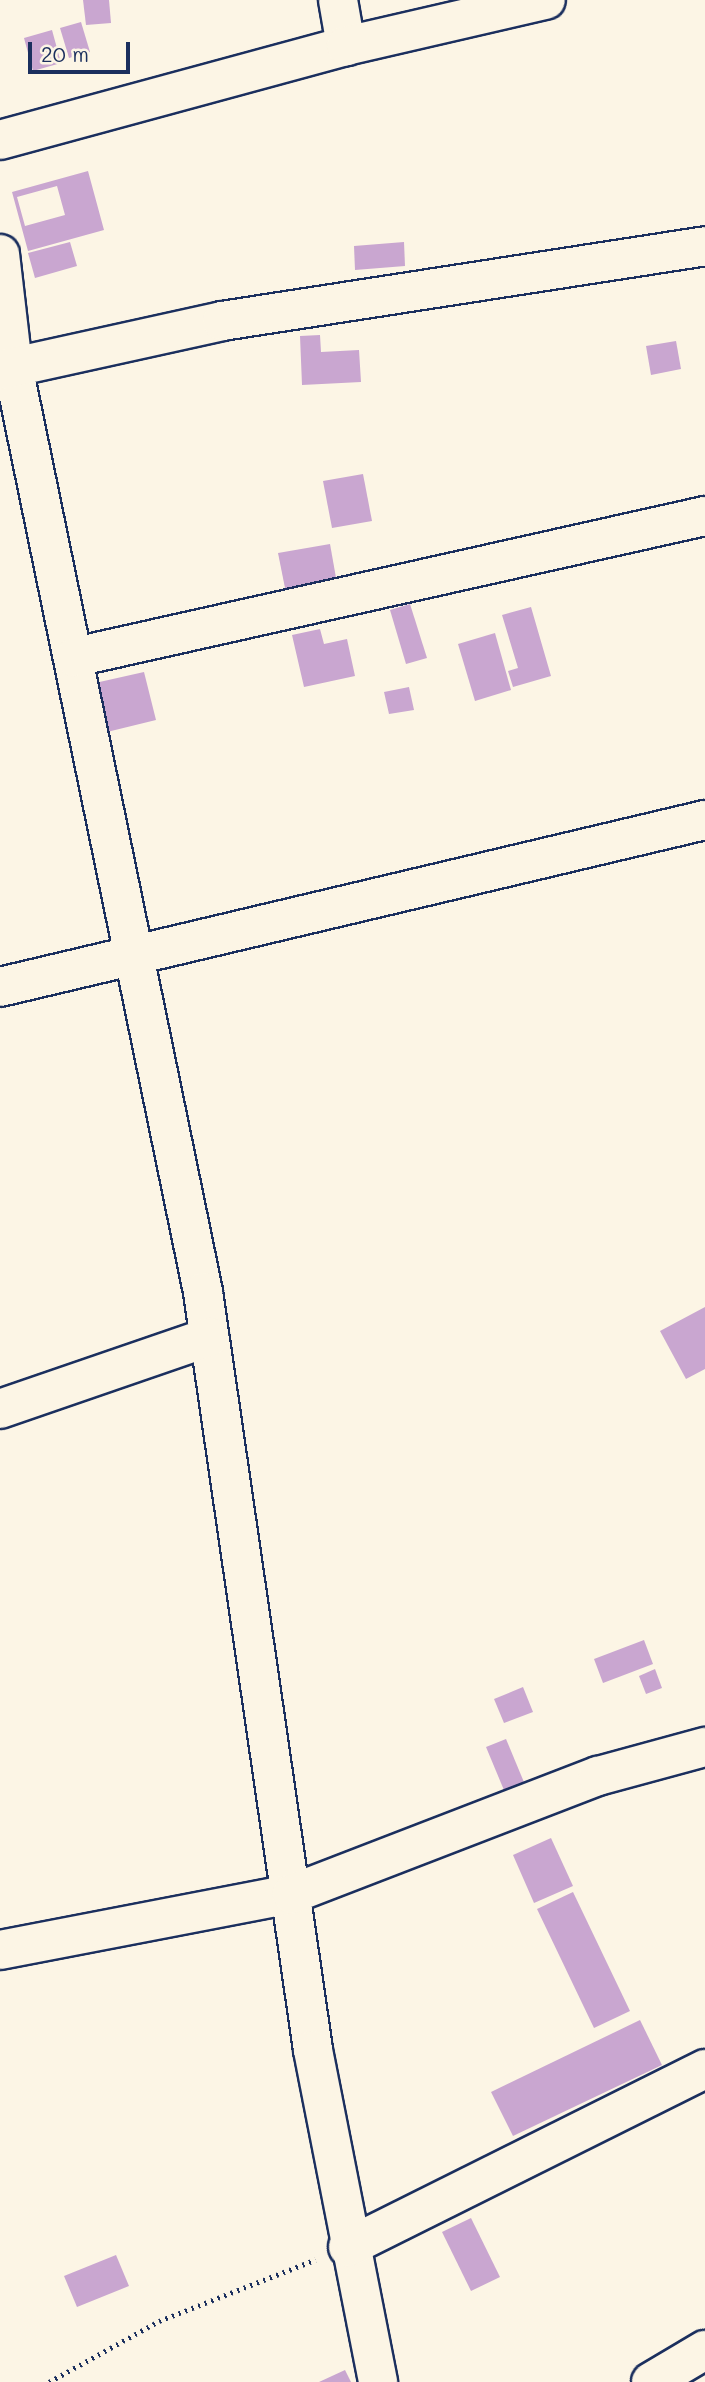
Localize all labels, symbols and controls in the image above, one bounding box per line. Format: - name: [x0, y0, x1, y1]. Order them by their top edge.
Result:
- scale bar: [32, 28, 133, 72]
- text: 20 m: [41, 40, 89, 67]

